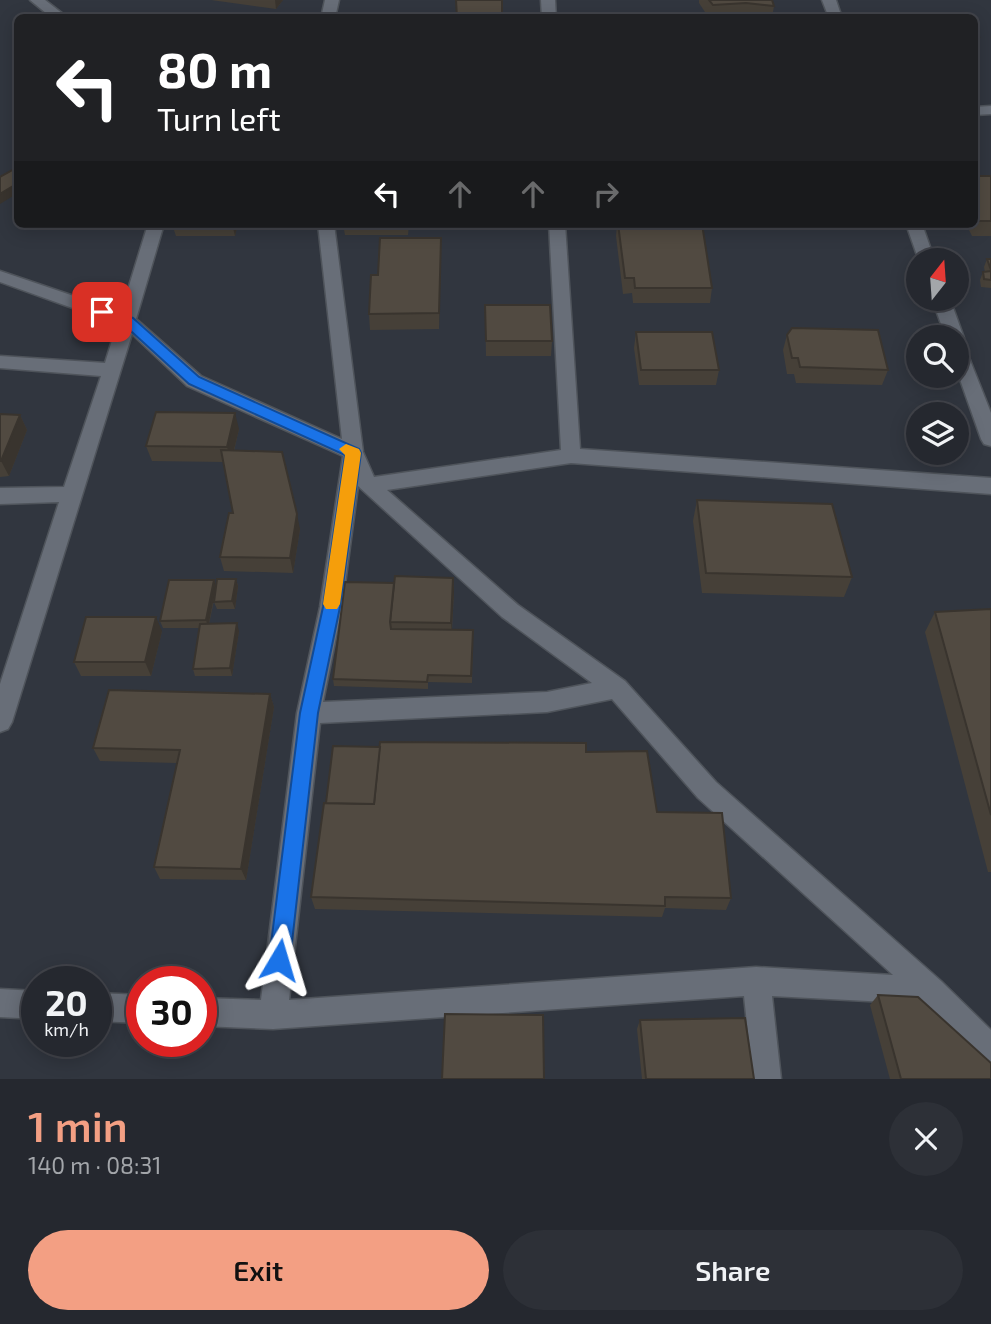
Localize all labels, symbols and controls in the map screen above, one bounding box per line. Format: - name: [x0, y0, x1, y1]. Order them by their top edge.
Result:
- text: 80 m: [157, 39, 272, 98]
- icon: left: [42, 42, 133, 133]
- text: Turn left: [157, 99, 281, 137]
- icon: left: [368, 175, 406, 213]
- icon: ahead: [441, 175, 479, 213]
- icon: ahead: [514, 175, 552, 213]
- icon: right: [587, 175, 625, 213]
- north arrow: [906, 248, 970, 312]
- map controls: [906, 248, 969, 465]
- pin: [72, 282, 132, 342]
- icon: arrive: [83, 293, 121, 331]
- button: search: [906, 325, 969, 388]
- button: layers: [906, 402, 969, 465]
- position arrow: [242, 923, 316, 997]
- speed limit sign: 30: [126, 966, 217, 1057]
- text: 20: [45, 981, 88, 1023]
- text: km/h: [44, 1018, 89, 1040]
- text: 1 min: [28, 1100, 128, 1150]
- button: close: [889, 1102, 963, 1176]
- text: 140 m · 08:31: [28, 1151, 161, 1179]
- button: Exit: [28, 1230, 489, 1310]
- button: Share: [503, 1230, 963, 1310]

